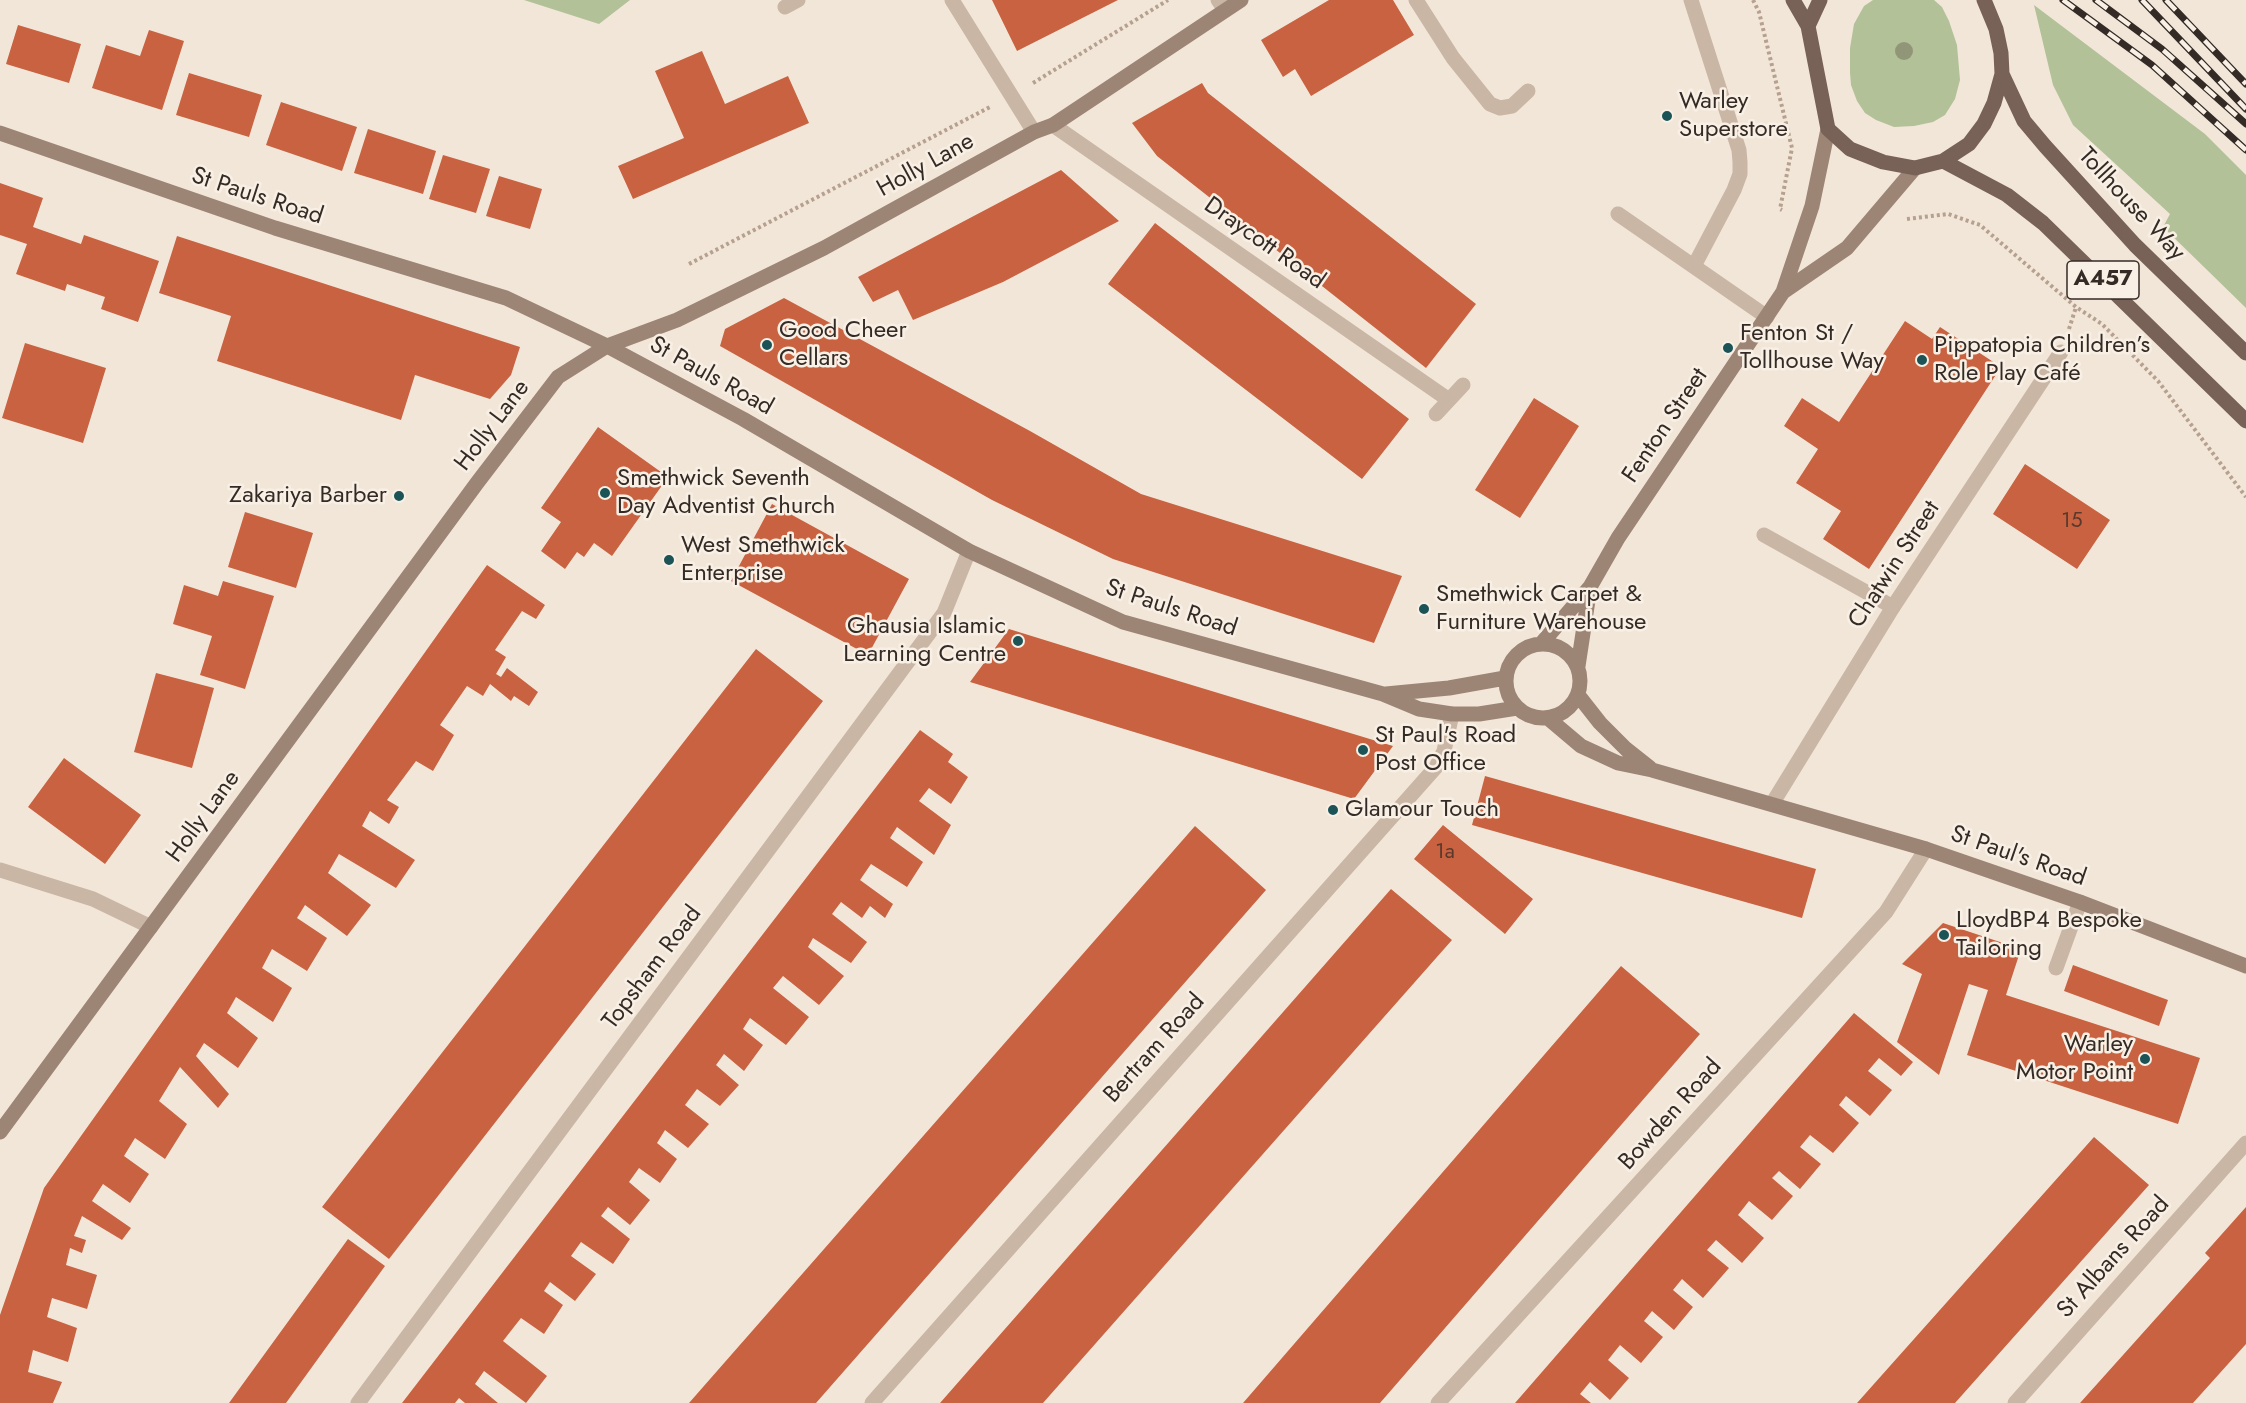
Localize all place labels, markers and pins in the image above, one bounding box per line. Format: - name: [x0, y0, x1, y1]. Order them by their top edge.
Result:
- place label: Warley Superstore: [1679, 88, 1788, 144]
- marker: Warley Superstore: [1660, 109, 1674, 123]
- place label: Good Cheer Cellars: [779, 317, 907, 373]
- place label: Fenton St / Tollhouse Way: [1740, 320, 1884, 376]
- place label: Pippatopia Children’s Role Play Café: [1934, 332, 2150, 388]
- marker: Good Cheer Cellars: [760, 338, 774, 352]
- marker: Fenton St / Tollhouse Way: [1721, 341, 1735, 355]
- marker: Pippatopia Children’s Role Play Café: [1915, 353, 1929, 367]
- place label: Smethwick Seventh Day Adventist Church: [617, 465, 835, 521]
- place label: Zakariya Barber: [229, 482, 387, 510]
- marker: Smethwick Seventh Day Adventist Church: [598, 486, 612, 500]
- marker: Zakariya Barber: [392, 489, 406, 503]
- place label: West Smethwick Enterprise: [681, 532, 845, 588]
- marker: West Smethwick Enterprise: [662, 553, 676, 567]
- place label: Smethwick Carpet & Furniture Warehouse: [1436, 581, 1646, 637]
- marker: Smethwick Carpet & Furniture Warehouse: [1417, 602, 1431, 616]
- place label: Ghausia Islamic Learning Centre: [843, 613, 1006, 669]
- marker: Ghausia Islamic Learning Centre: [1011, 634, 1025, 648]
- place label: St Paul's Road Post Office: [1375, 722, 1516, 778]
- marker: St Paul's Road Post Office: [1356, 743, 1370, 757]
- place label: Glamour Touch: [1345, 796, 1499, 824]
- marker: Glamour Touch: [1326, 803, 1340, 817]
- place label: LloydBP4 Bespoke Tailoring: [1956, 907, 2142, 963]
- marker: LloydBP4 Bespoke Tailoring: [1937, 928, 1951, 942]
- place label: Warley Motor Point: [2016, 1031, 2133, 1087]
- marker: Warley Motor Point: [2138, 1052, 2152, 1066]

